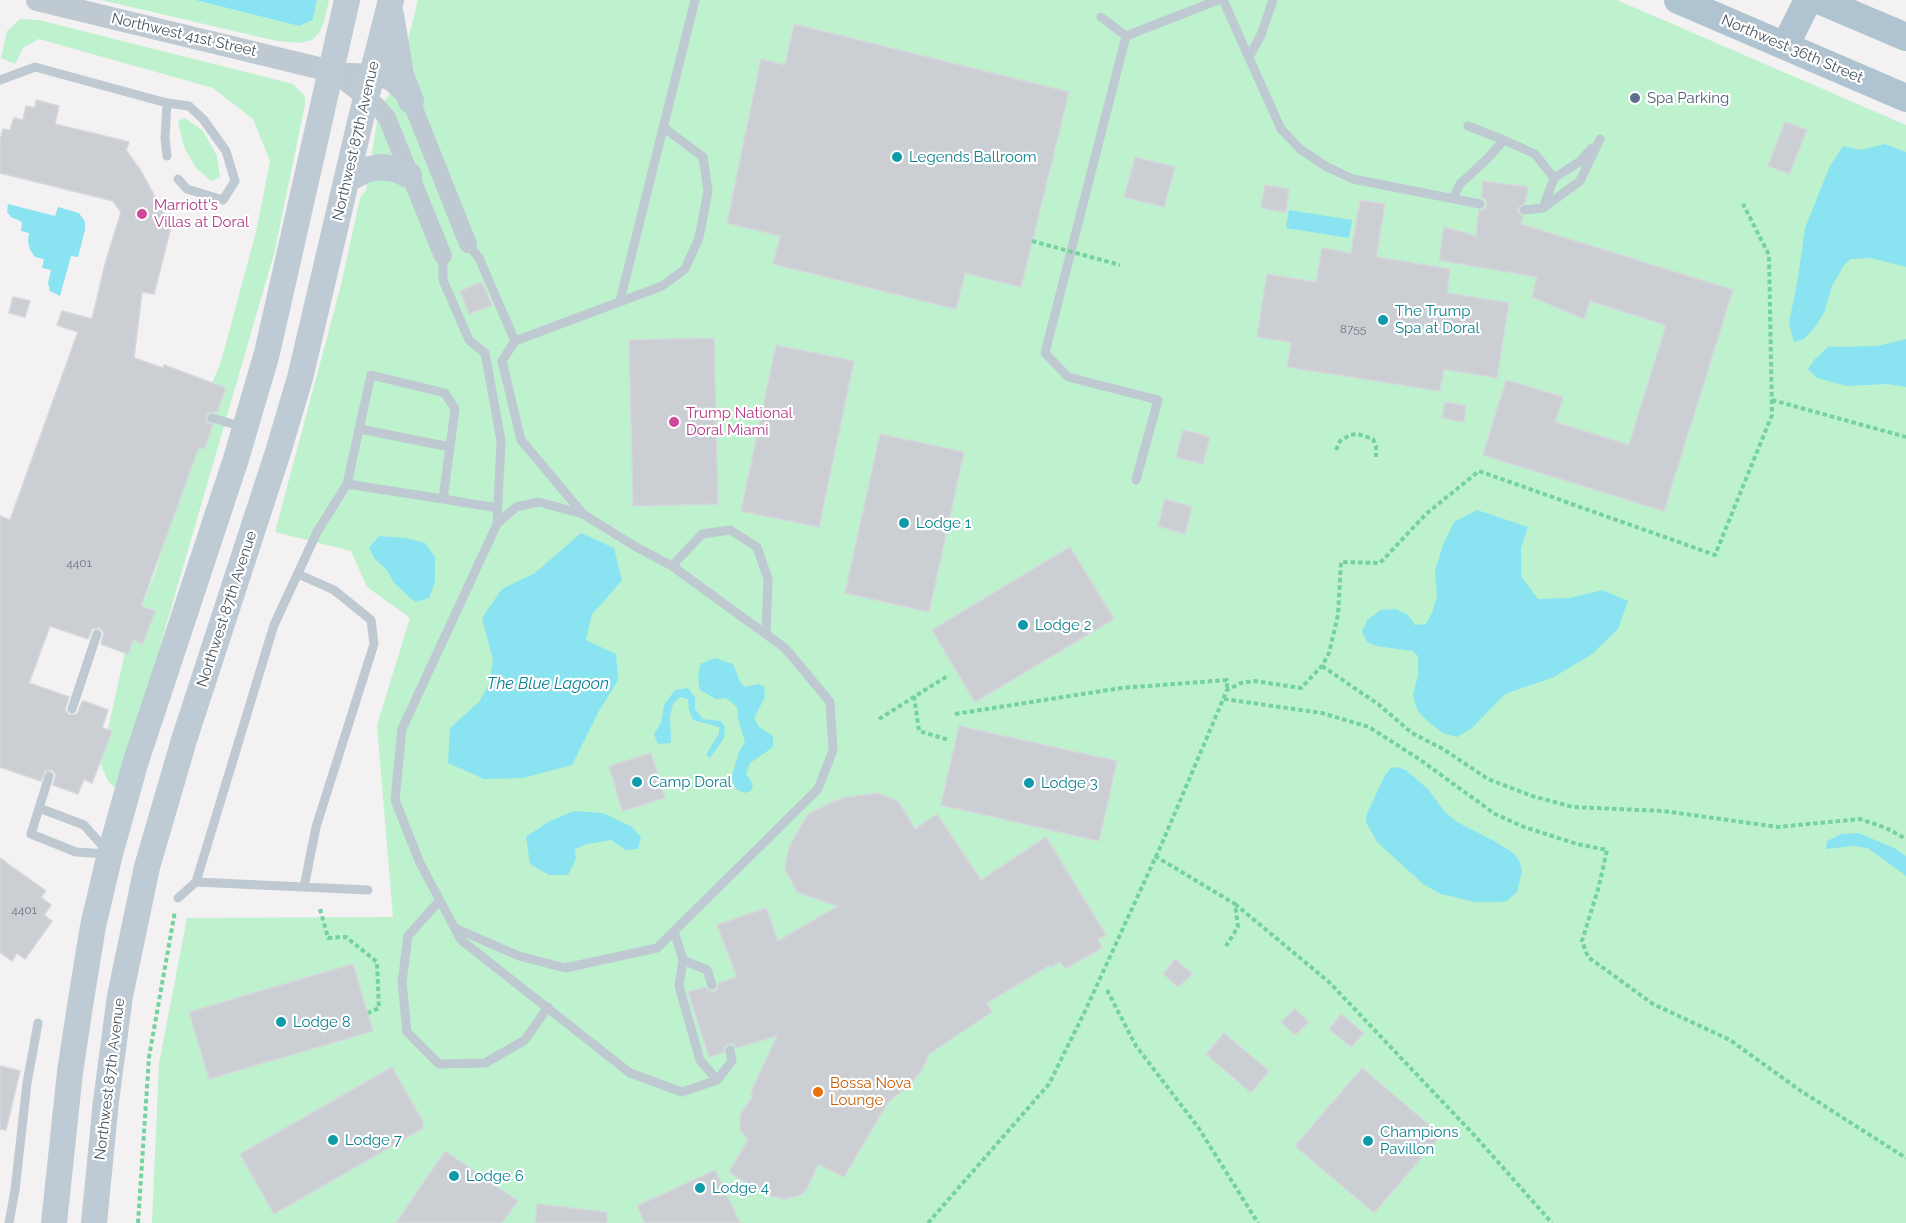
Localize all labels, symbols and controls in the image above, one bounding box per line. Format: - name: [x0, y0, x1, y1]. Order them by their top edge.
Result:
- street label: Northwest 41st Street: [110, 10, 258, 60]
- street label: Northwest 36th Street: [1718, 11, 1866, 87]
- street label: Northwest 87th Avenue: [329, 59, 383, 223]
- place label: Spa Parking: [1647, 89, 1729, 107]
- marker: Spa Parking: [1628, 91, 1642, 105]
- place label: Legends Ballroom: [909, 148, 1037, 166]
- marker: Legends Ballroom: [890, 150, 904, 164]
- place label: Marriott's Villas at Doral: [154, 196, 249, 231]
- marker: Marriott's Villas at Doral: [135, 207, 149, 221]
- place label: The Trump Spa at Doral: [1395, 302, 1479, 337]
- marker: The Trump Spa at Doral: [1376, 313, 1390, 327]
- house number: 8755: [1340, 322, 1366, 336]
- place label: Trump National Doral Miami: [686, 404, 793, 439]
- marker: Trump National Doral Miami: [667, 415, 681, 429]
- place label: Lodge 1: [916, 514, 971, 532]
- marker: Lodge 1: [897, 516, 911, 530]
- street label: Northwest 87th Avenue: [193, 529, 261, 689]
- house number: 4401: [66, 556, 92, 570]
- place label: Lodge 2: [1035, 616, 1092, 634]
- marker: Lodge 2: [1016, 618, 1030, 632]
- water label: The Blue Lagoon: [487, 674, 609, 694]
- place label: Camp Doral: [649, 773, 731, 791]
- place label: Lodge 3: [1041, 774, 1098, 792]
- marker: Camp Doral: [630, 775, 644, 789]
- marker: Lodge 3: [1022, 776, 1036, 790]
- house number: 4401: [11, 903, 37, 917]
- street label: Northwest 87th Avenue: [91, 997, 129, 1161]
- place label: Lodge 8: [293, 1013, 351, 1031]
- marker: Lodge 8: [274, 1015, 288, 1029]
- place label: Bossa Nova Lounge: [830, 1074, 911, 1109]
- marker: Bossa Nova Lounge: [811, 1085, 825, 1099]
- place label: Champions Pavillon: [1380, 1123, 1458, 1158]
- place label: Lodge 7: [345, 1131, 402, 1149]
- marker: Lodge 7: [326, 1133, 340, 1147]
- marker: Champions Pavillon: [1361, 1134, 1375, 1148]
- place label: Lodge 6: [466, 1167, 524, 1185]
- marker: Lodge 6: [447, 1169, 461, 1183]
- place label: Lodge 4: [712, 1179, 769, 1197]
- marker: Lodge 4: [693, 1181, 707, 1195]

